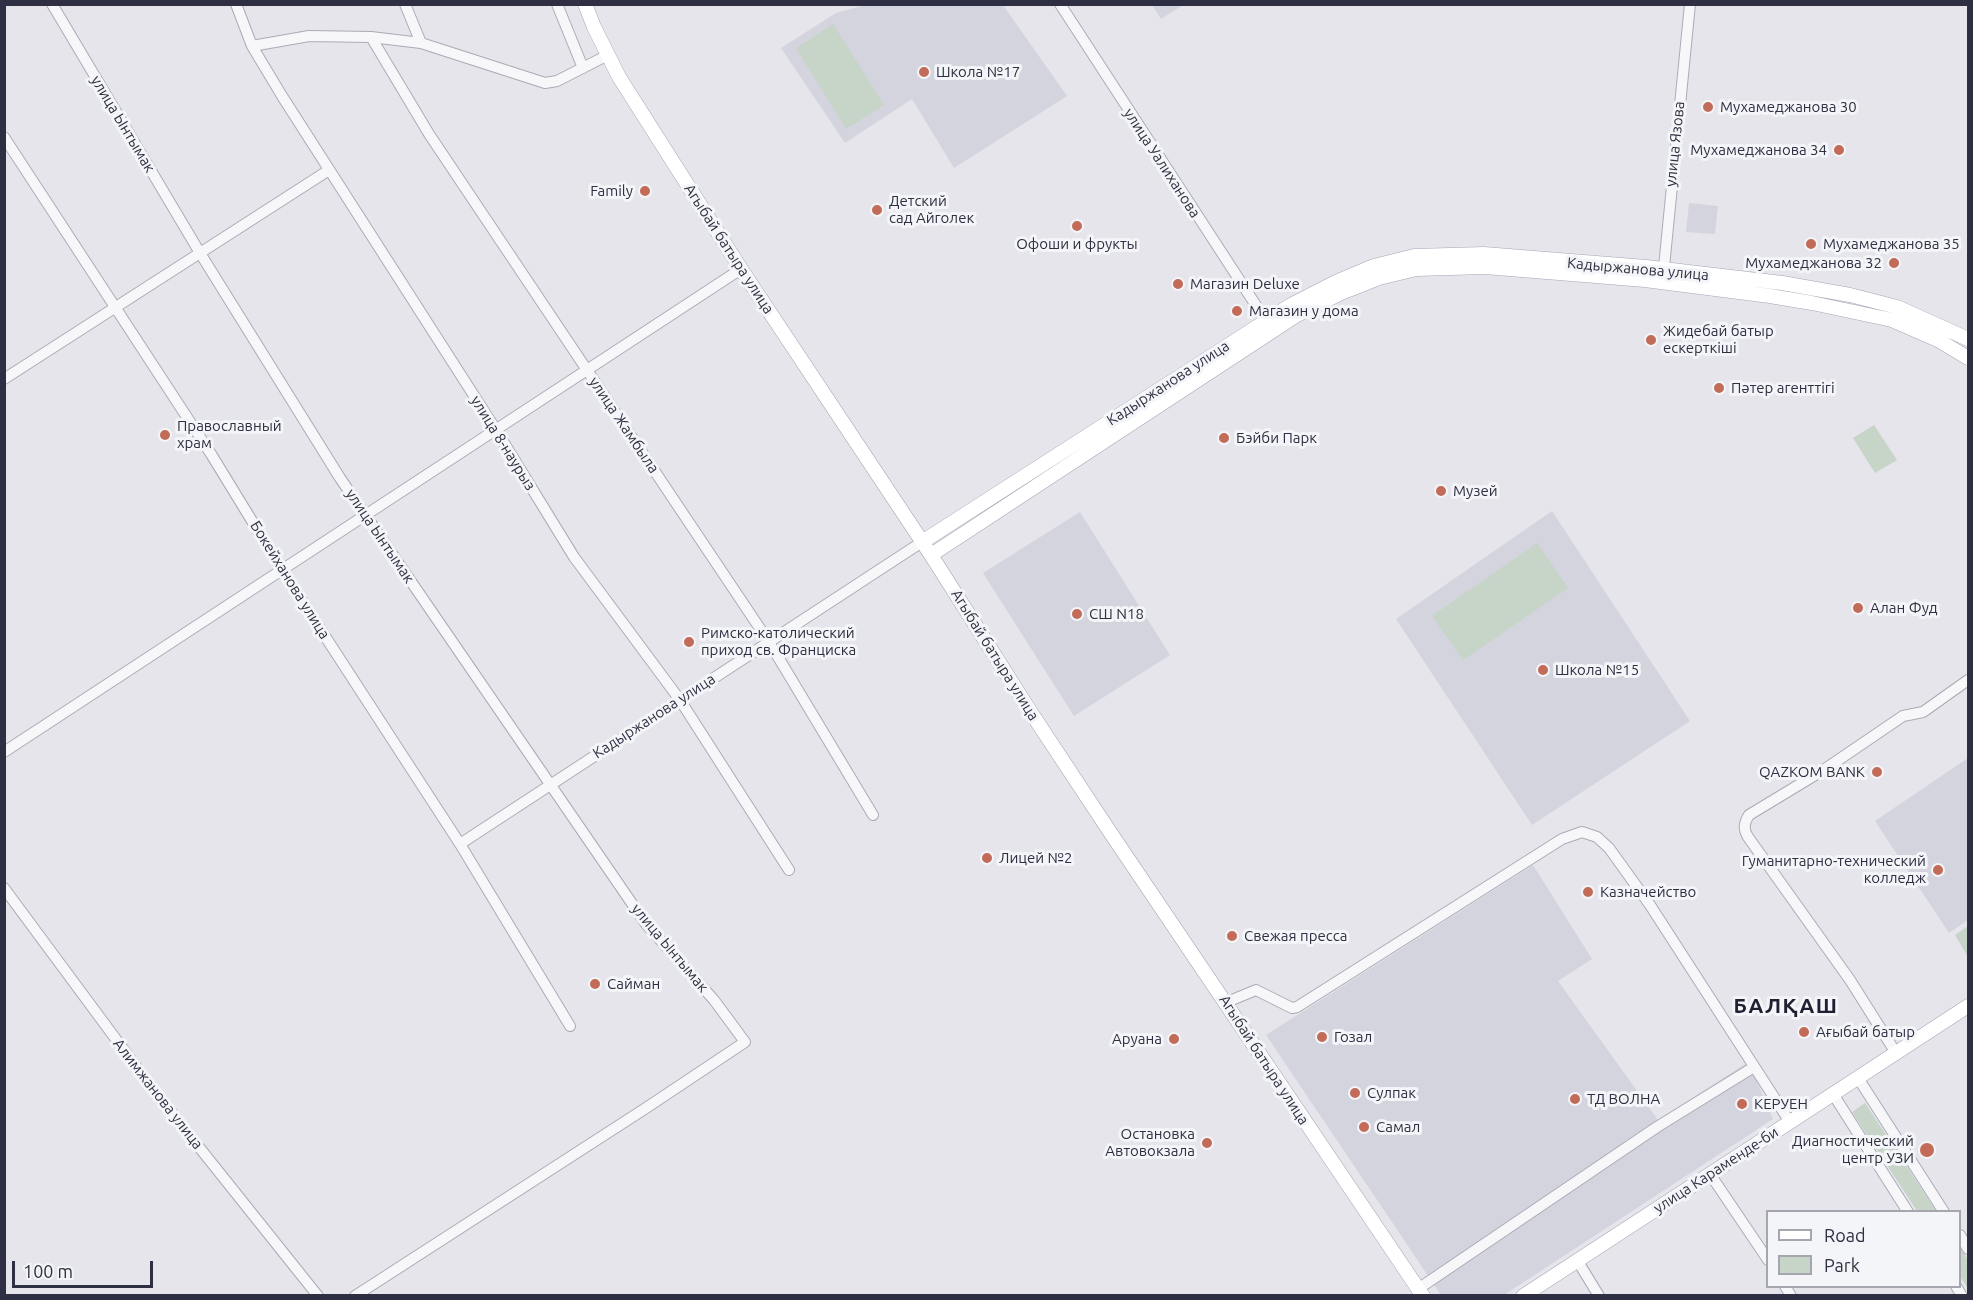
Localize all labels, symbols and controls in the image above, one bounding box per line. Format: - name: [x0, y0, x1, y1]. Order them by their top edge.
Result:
- place label: Школа №17: [936, 63, 1020, 81]
- marker: Школа №17: [917, 65, 931, 79]
- street label: улица Ынтымак: [87, 72, 159, 176]
- place label: Мухамеджанова 30: [1720, 98, 1857, 116]
- street label: улица Язова: [1662, 100, 1688, 188]
- marker: Мухамеджанова 30: [1701, 100, 1715, 114]
- street label: улица Уалиханова: [1120, 105, 1204, 221]
- place label: Мухамеджанова 34: [1690, 141, 1827, 159]
- marker: Мухамеджанова 34: [1832, 143, 1846, 157]
- street label: Агыбай батыра улица: [680, 181, 778, 317]
- place label: Family: [590, 182, 633, 200]
- marker: Family: [638, 184, 652, 198]
- place label: Детский сад Айголек: [889, 192, 974, 227]
- marker: Детский сад Айголек: [870, 203, 884, 217]
- marker: Офоши и фрукты: [1070, 219, 1084, 233]
- place label: Офоши и фрукты: [1016, 235, 1138, 253]
- place label: Мухамеджанова 35: [1823, 235, 1960, 253]
- marker: Мухамеджанова 35: [1804, 237, 1818, 251]
- street label: Кадыржанова улица: [1566, 254, 1710, 284]
- place label: Мухамеджанова 32: [1745, 254, 1882, 272]
- marker: Мухамеджанова 32: [1887, 256, 1901, 270]
- place label: Магазин Deluxe: [1190, 275, 1300, 293]
- marker: Магазин Deluxe: [1171, 277, 1185, 291]
- place label: Магазин у дома: [1249, 302, 1359, 320]
- marker: Магазин у дома: [1230, 304, 1244, 318]
- place label: Жидебай батыр ескерткіші: [1663, 322, 1774, 357]
- marker: Жидебай батыр ескерткіші: [1644, 333, 1658, 347]
- street label: Кадыржанова улица: [1103, 337, 1233, 429]
- street label: улица Жамбыла: [585, 373, 663, 477]
- place label: Пәтер агенттігі: [1731, 379, 1835, 397]
- marker: Пәтер агенттігі: [1712, 381, 1726, 395]
- street label: улица 8-наурыз: [467, 392, 539, 494]
- place label: Православный храм: [177, 417, 282, 452]
- marker: Православный храм: [158, 428, 172, 442]
- place label: Бэйби Парк: [1236, 429, 1317, 447]
- marker: Бэйби Парк: [1217, 431, 1231, 445]
- place label: Музей: [1453, 482, 1498, 500]
- marker: Музей: [1434, 484, 1448, 498]
- street label: улица Ынтымак: [342, 485, 418, 587]
- street label: Бокейханова улица: [246, 518, 334, 642]
- street label: Агыбай батыра улица: [947, 586, 1043, 724]
- place label: Алан Фуд: [1870, 599, 1937, 617]
- marker: Алан Фуд: [1851, 601, 1865, 615]
- place label: СШ N18: [1089, 605, 1144, 623]
- marker: СШ N18: [1070, 607, 1084, 621]
- place label: Римско-католический приход св. Франциска: [701, 624, 856, 659]
- marker: Римско-католический приход св. Франциска: [682, 635, 696, 649]
- place label: Школа №15: [1555, 661, 1639, 679]
- marker: Школа №15: [1536, 663, 1550, 677]
- street label: Кадыржанова улица: [589, 670, 719, 762]
- place label: QAZKOM BANK: [1759, 763, 1865, 781]
- marker: QAZKOM BANK: [1870, 765, 1884, 779]
- place label: Лицей №2: [999, 849, 1073, 867]
- marker: Лицей №2: [980, 851, 994, 865]
- place label: Гуманитарно-технический колледж: [1742, 852, 1926, 887]
- marker: Гуманитарно-технический колледж: [1931, 863, 1945, 877]
- place label: Казначейство: [1600, 883, 1696, 901]
- marker: Казначейство: [1581, 885, 1595, 899]
- street label: улица Ынтымак: [628, 900, 712, 996]
- place label: Свежая пресса: [1244, 927, 1347, 945]
- marker: Свежая пресса: [1225, 929, 1239, 943]
- place label: Сайман: [607, 975, 660, 993]
- marker: Сайман: [588, 977, 602, 991]
- street label: Агыбай батыра улица: [1215, 992, 1313, 1128]
- district label: БАЛҚАШ: [1734, 993, 1838, 1019]
- place label: Ағыбай батыр: [1816, 1023, 1915, 1041]
- marker: Ағыбай батыр: [1797, 1025, 1811, 1039]
- place label: Гозал: [1334, 1028, 1372, 1046]
- place label: Аруана: [1112, 1030, 1162, 1048]
- marker: Гозал: [1315, 1030, 1329, 1044]
- marker: Аруана: [1167, 1032, 1181, 1046]
- street label: Алимжанова улица: [109, 1035, 207, 1153]
- place label: Сулпак: [1367, 1084, 1416, 1102]
- marker: Сулпак: [1348, 1086, 1362, 1100]
- place label: ТД ВОЛНА: [1587, 1090, 1660, 1108]
- marker: ТД ВОЛНА: [1568, 1092, 1582, 1106]
- place label: КЕРУЕН: [1754, 1095, 1808, 1113]
- marker: КЕРУЕН: [1735, 1097, 1749, 1111]
- place label: Самал: [1376, 1118, 1420, 1136]
- marker: Самал: [1357, 1120, 1371, 1134]
- street label: улица Караменде-би: [1650, 1123, 1782, 1217]
- place label: Остановка Автовокзала: [1105, 1125, 1195, 1160]
- place label: Диагностический центр УЗИ: [1792, 1132, 1914, 1167]
- marker: Остановка Автовокзала: [1200, 1136, 1214, 1150]
- marker: Диагностический центр УЗИ: [1918, 1141, 1936, 1159]
- legend: [1766, 1210, 1961, 1288]
- text: Road: [1824, 1225, 1866, 1245]
- scale bar: [15, 1249, 156, 1287]
- text: Park: [1824, 1255, 1860, 1275]
- text: 100 m: [23, 1261, 73, 1281]

